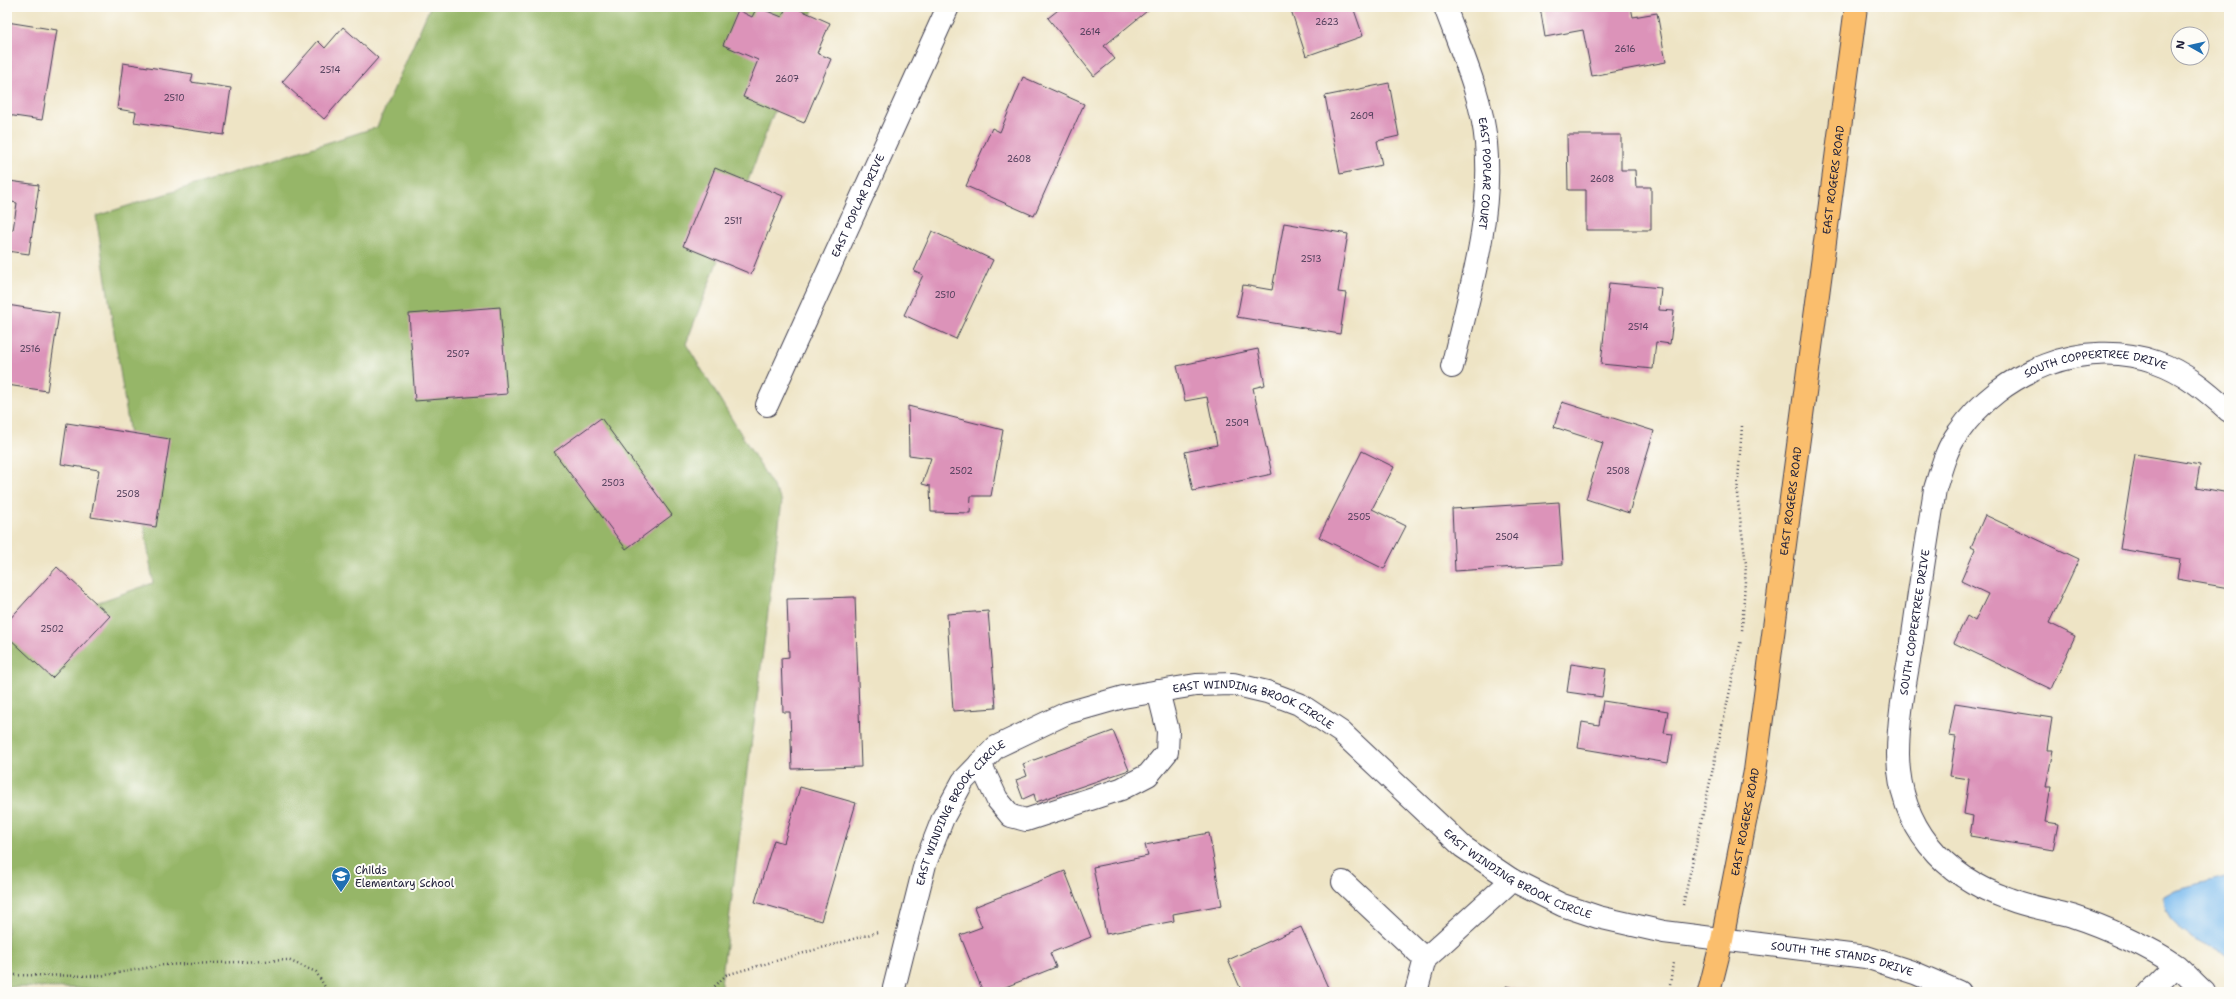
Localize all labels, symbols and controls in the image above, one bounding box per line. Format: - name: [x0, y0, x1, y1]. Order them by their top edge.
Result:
- house number: 2623: [1315, 16, 1339, 28]
- house number: 2614: [1079, 26, 1101, 38]
- north arrow: [2170, 26, 2210, 66]
- text: N: [2173, 39, 2189, 50]
- house number: 2616: [1614, 43, 1636, 55]
- house number: 2514: [320, 64, 340, 76]
- house number: 2607: [775, 73, 799, 85]
- house number: 2510: [163, 92, 185, 104]
- house number: 2609: [1350, 110, 1374, 122]
- street label: EAST POPLAR COURT: [1474, 116, 1494, 231]
- street label: EAST ROGERS ROAD: [1819, 125, 1848, 235]
- street label: EAST POPLAR DRIVE: [828, 152, 888, 260]
- house number: 2608: [1007, 153, 1031, 165]
- house number: 2608: [1590, 173, 1614, 185]
- house number: 2511: [724, 215, 742, 227]
- house number: 2513: [1301, 253, 1321, 265]
- house number: 2510: [934, 289, 956, 301]
- house number: 2514: [1628, 321, 1648, 333]
- house number: 2516: [19, 343, 41, 355]
- street label: SOUTH COPPERTREE DRIVE: [2021, 347, 2170, 381]
- house number: 2507: [446, 348, 470, 360]
- house number: 2509: [1225, 417, 1249, 429]
- street label: EAST ROGERS ROAD: [1777, 446, 1806, 557]
- house number: 2502: [949, 465, 973, 477]
- house number: 2508: [1606, 465, 1630, 477]
- house number: 2503: [601, 477, 625, 489]
- house number: 2508: [116, 488, 140, 500]
- house number: 2505: [1347, 511, 1371, 523]
- house number: 2504: [1495, 531, 1519, 543]
- street label: SOUTH COPPERTREE DRIVE: [1896, 548, 1934, 696]
- house number: 2502: [40, 623, 64, 635]
- street label: EAST WINDING BROOK CIRCLE: [1171, 677, 1336, 733]
- street label: EAST WINDING BROOK CIRCLE: [913, 737, 1008, 887]
- street label: EAST ROGERS ROAD: [1728, 767, 1763, 877]
- street label: EAST WINDING BROOK CIRCLE: [1440, 825, 1594, 922]
- place label: Childs Elementary School: [355, 863, 455, 891]
- school or university icon: Childs Elementary School: [330, 865, 352, 893]
- street label: SOUTH THE STANDS DRIVE: [1770, 938, 1915, 980]

